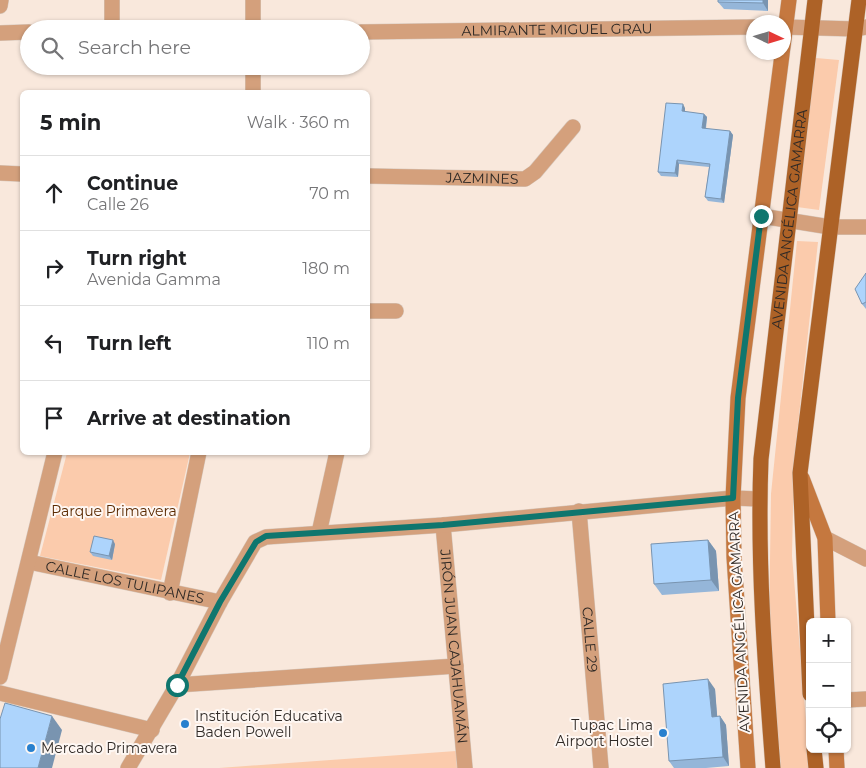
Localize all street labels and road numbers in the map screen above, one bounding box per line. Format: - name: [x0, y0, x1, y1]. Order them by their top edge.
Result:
- street label: ALMIRANTE MIGUEL GRAU: [461, 19, 653, 40]
- street label: AVENIDA ANGÉLICA GAMARRA: [767, 107, 811, 330]
- street label: JAZMINES: [444, 168, 519, 188]
- street label: AVENIDA ANGÉLICA GAMARRA: [724, 510, 754, 733]
- street label: JIRÓN JUAN CAJAHUAMÁN: [436, 548, 472, 744]
- street label: CALLE LOS TULIPANES: [44, 557, 206, 607]
- street label: CALLE 29: [578, 606, 602, 673]

